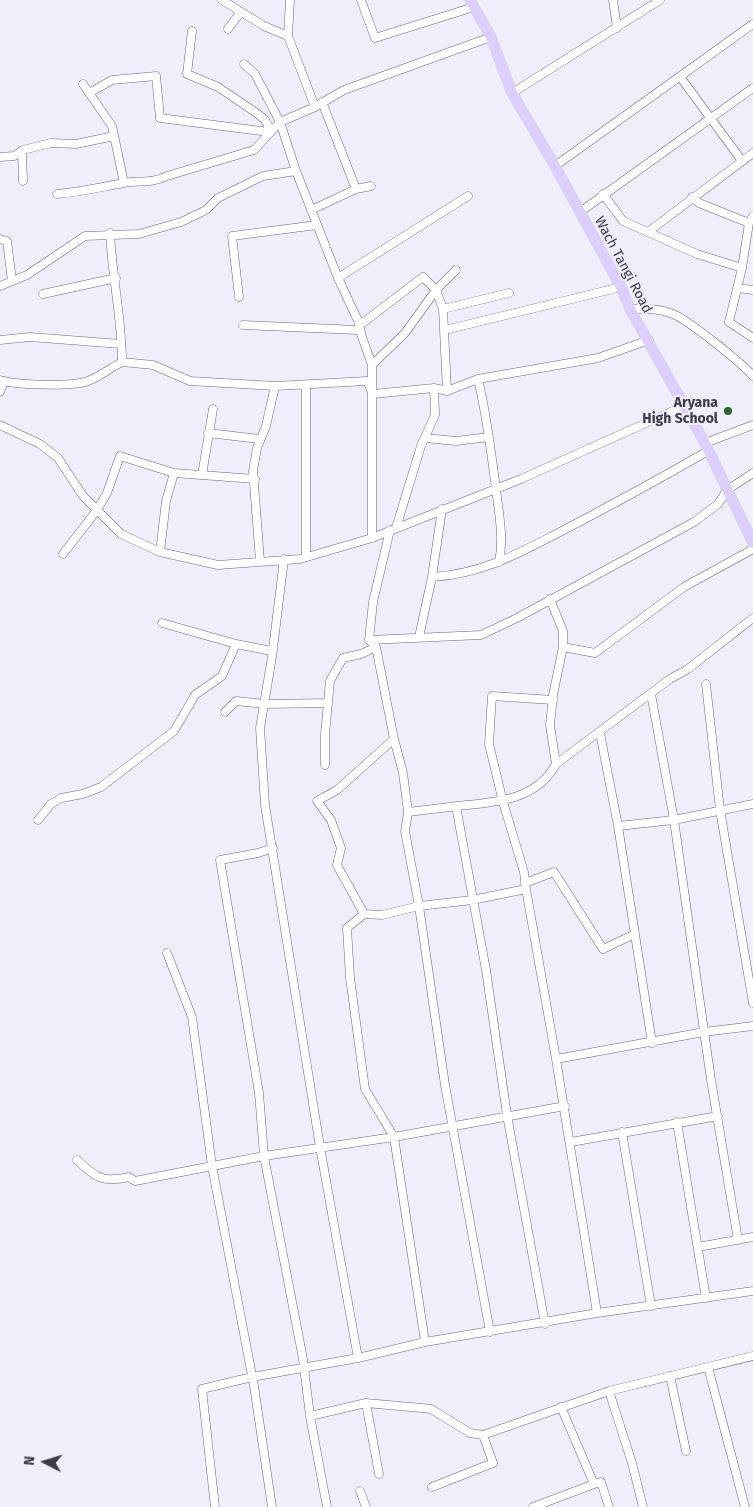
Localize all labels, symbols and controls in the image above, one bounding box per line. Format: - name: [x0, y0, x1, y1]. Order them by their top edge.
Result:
- street label: Wach Tangi Road: [590, 214, 656, 316]
- place label: Aryana High School: [642, 395, 718, 428]
- marker: Aryana High School: [722, 405, 734, 417]
- north arrow: [20, 1437, 70, 1487]
- text: N: [21, 1455, 38, 1466]

